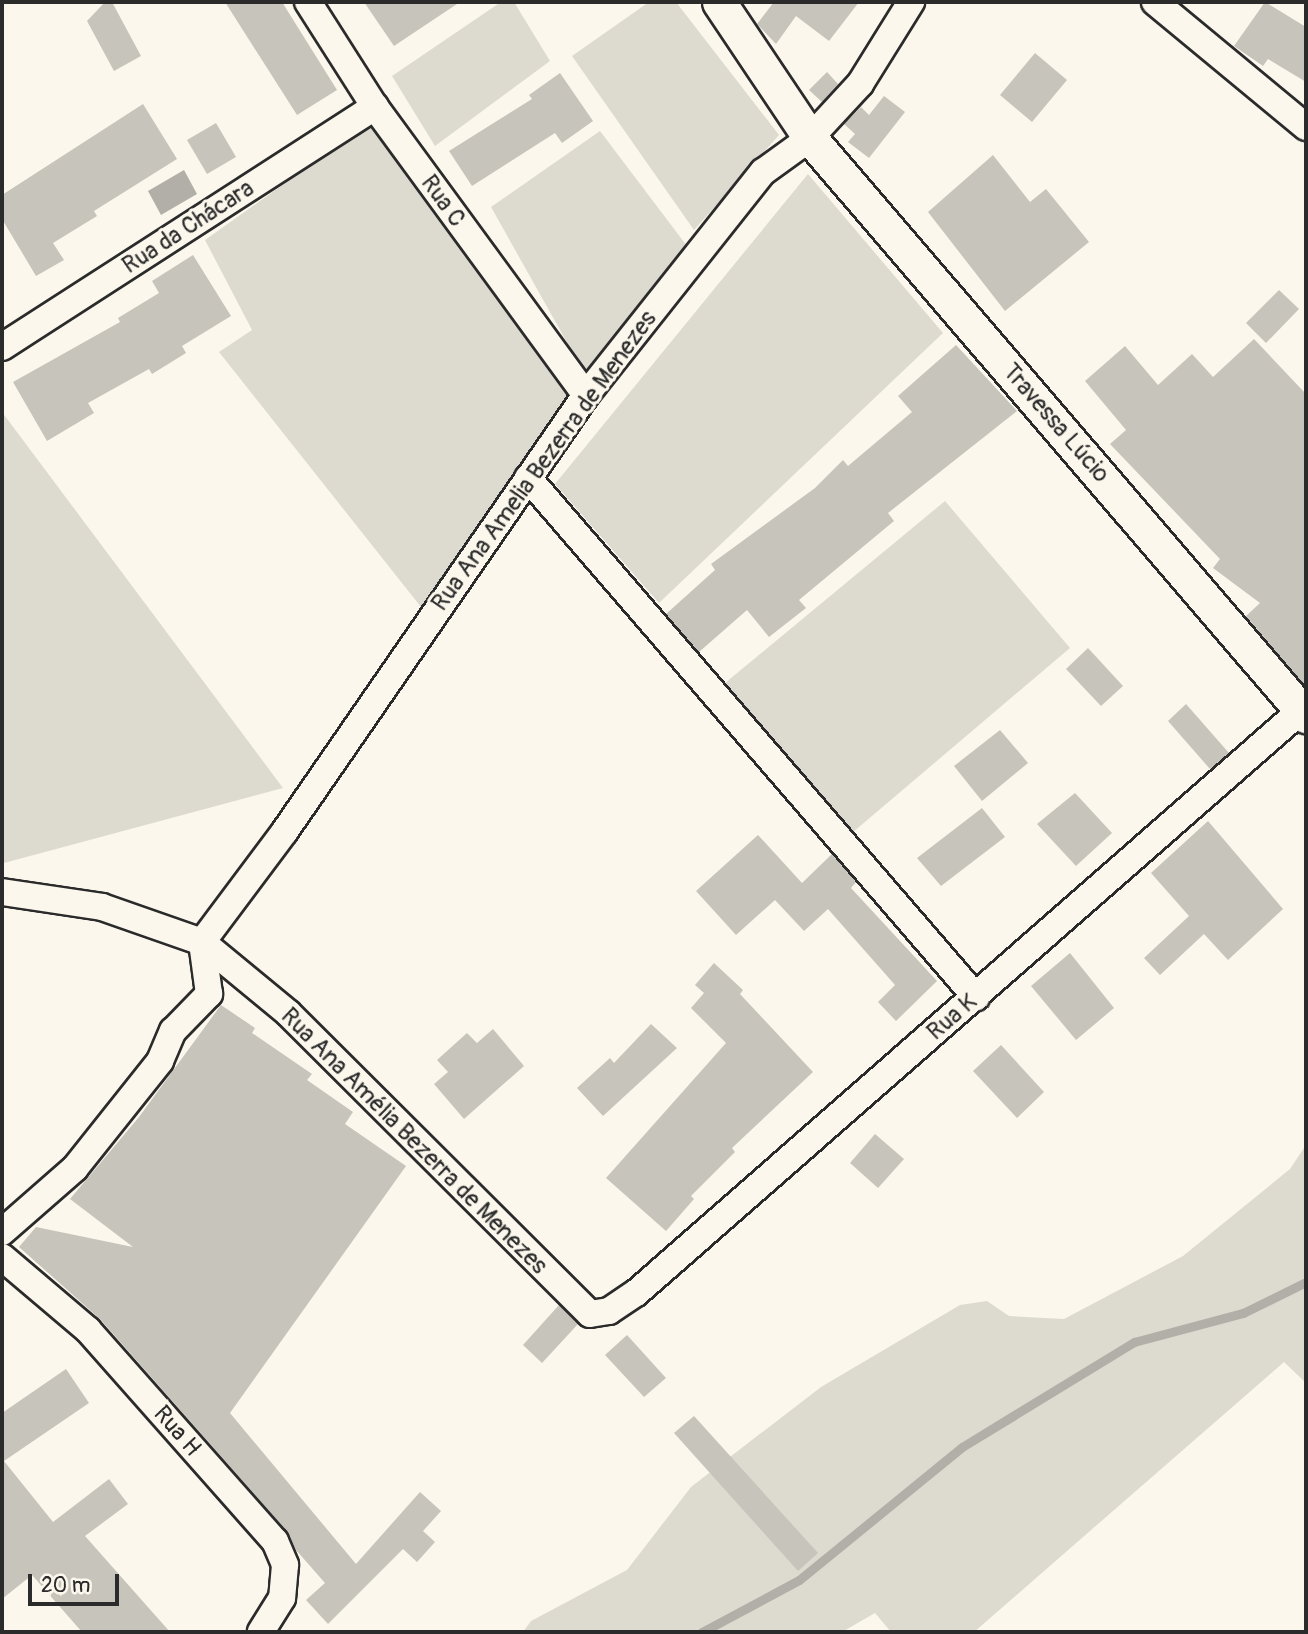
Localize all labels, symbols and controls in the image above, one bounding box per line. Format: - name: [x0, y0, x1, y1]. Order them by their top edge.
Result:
- street label: Rua C: [415, 169, 471, 233]
- street label: Rua da Chácara: [117, 174, 259, 280]
- street label: Rua Ana Amelia Bezerra de Menezes: [425, 305, 663, 617]
- street label: Travessa Lúcio: [997, 358, 1115, 488]
- street label: Rua K: [921, 987, 983, 1047]
- street label: Rua Ana Amélia Bezerra de Menezes: [275, 1002, 553, 1280]
- street label: Rua H: [147, 1400, 207, 1462]
- scale bar: [32, 1560, 122, 1604]
- text: 20 m: [41, 1572, 90, 1599]

